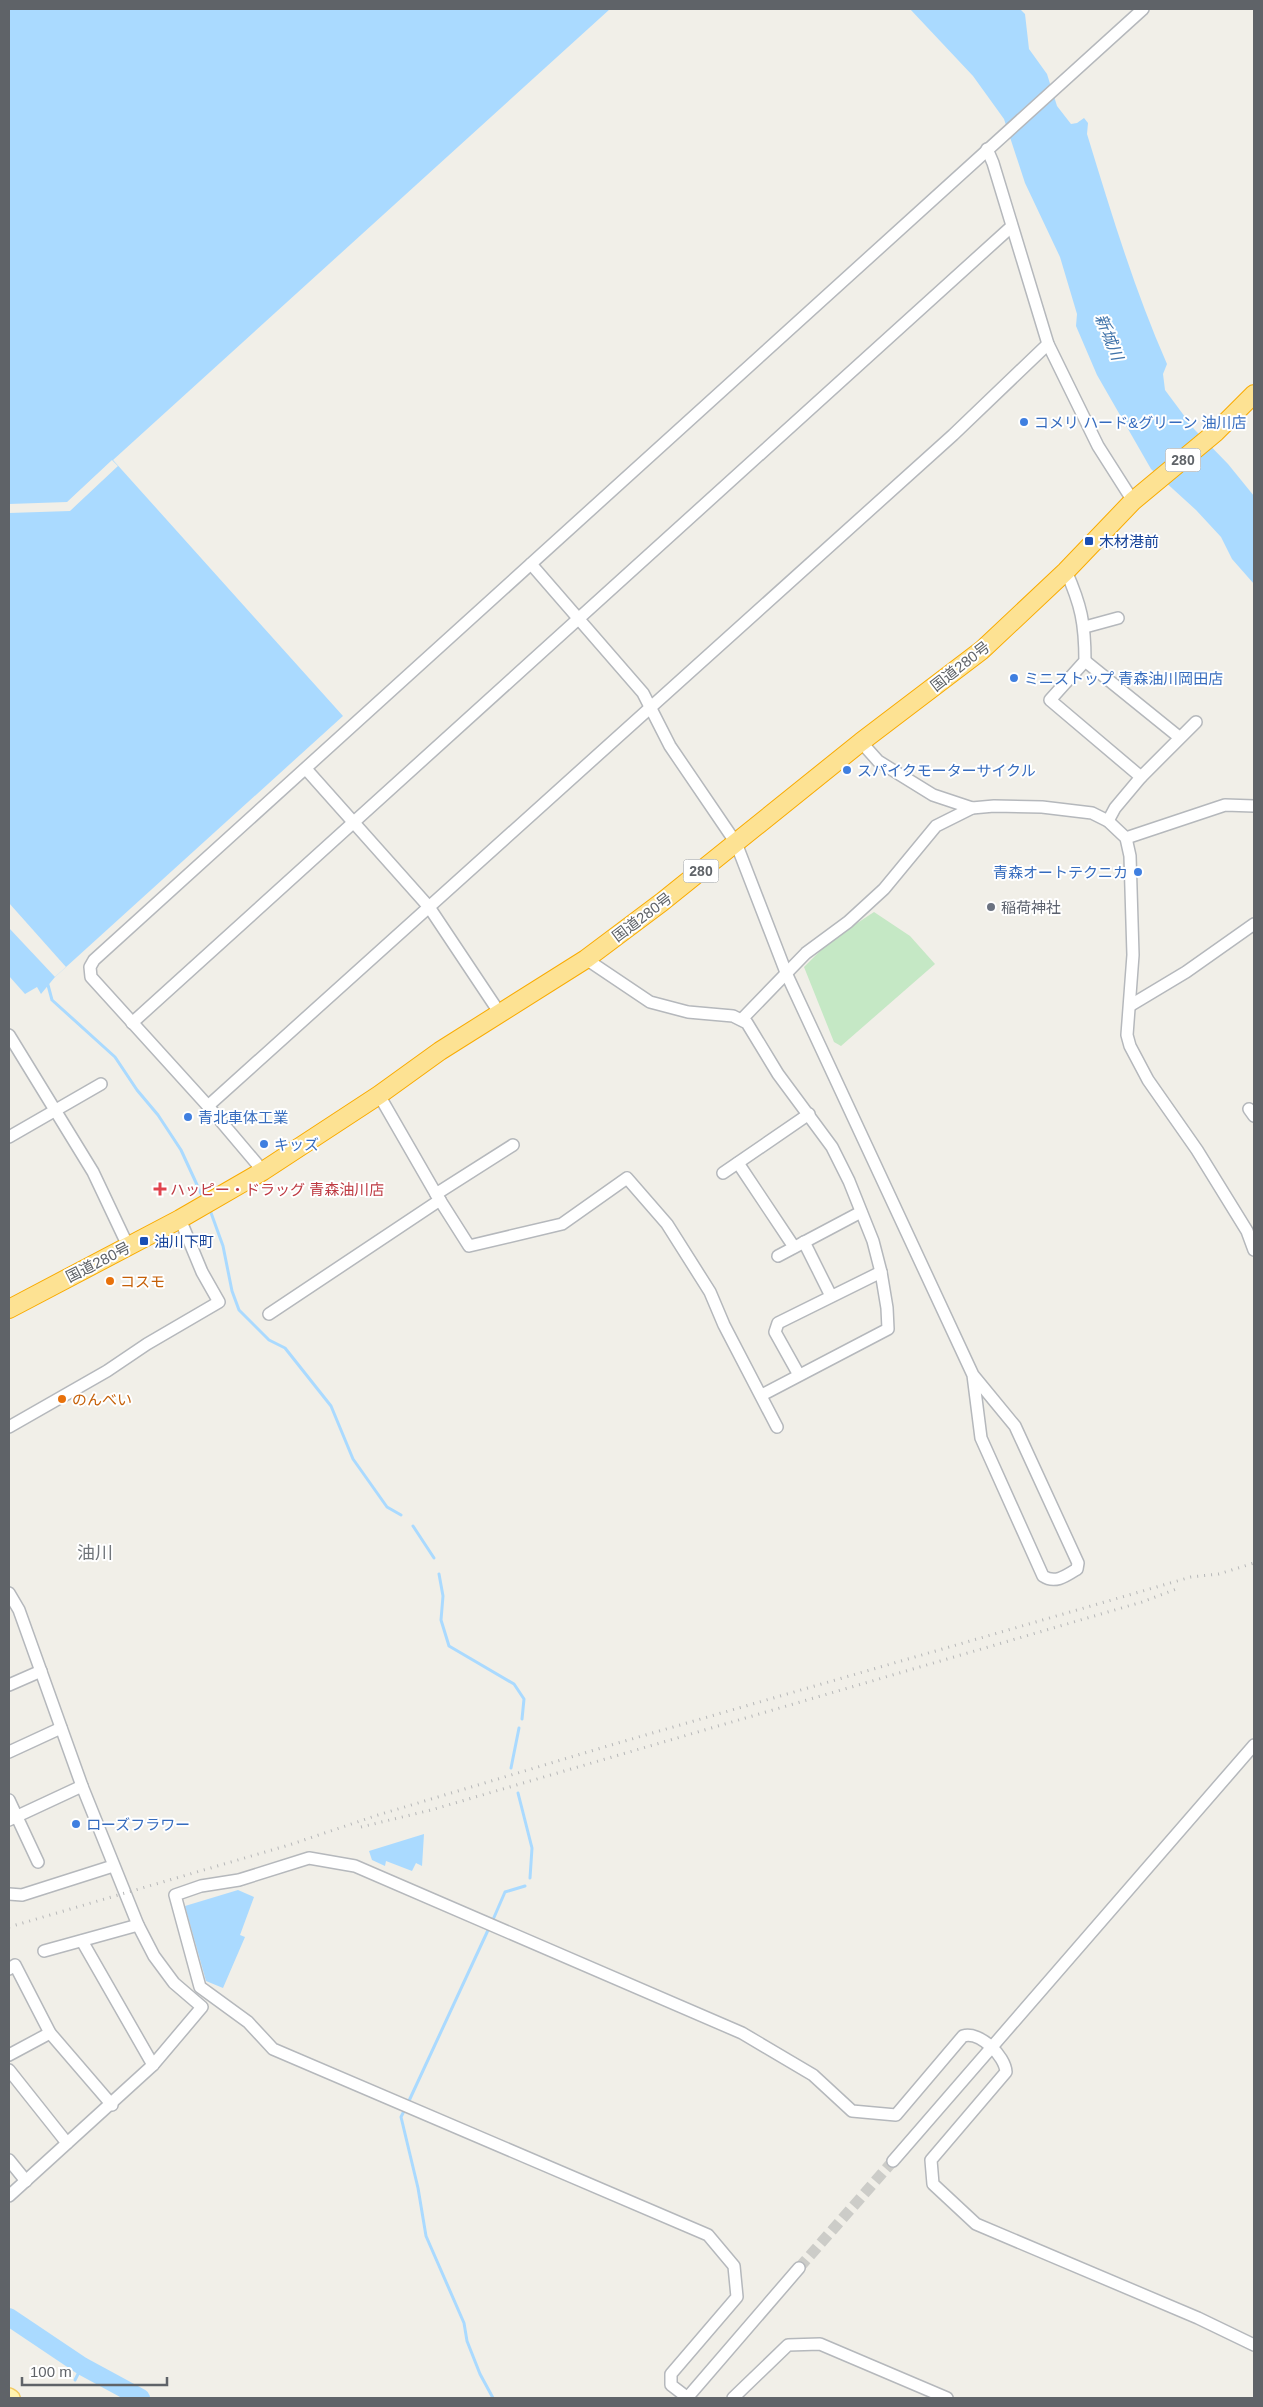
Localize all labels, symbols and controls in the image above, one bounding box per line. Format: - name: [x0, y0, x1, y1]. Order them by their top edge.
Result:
- water label: 新城川: [1092, 312, 1127, 364]
- place label: コメリ ハード&グリーン 油川店: [1034, 414, 1247, 431]
- marker: コメリ ハード&グリーン 油川店: [1018, 416, 1030, 428]
- road number: 280: [1166, 448, 1200, 472]
- place label: 木材港前: [1099, 533, 1159, 550]
- marker: 木材港前: [1083, 535, 1095, 547]
- street label: 国道280号: [927, 638, 993, 694]
- place label: ミニストップ 青森油川岡田店: [1024, 670, 1223, 687]
- marker: ミニストップ 青森油川岡田店: [1008, 672, 1020, 684]
- place label: スパイクモーターサイクル: [857, 762, 1036, 779]
- marker: スパイクモーターサイクル: [841, 764, 853, 776]
- road number: 280: [684, 859, 718, 882]
- place label: 青森オートテクニカ: [993, 864, 1128, 881]
- marker: 青森オートテクニカ: [1132, 866, 1144, 878]
- street label: 国道280号: [609, 889, 675, 945]
- place label: 稲荷神社: [1001, 899, 1061, 916]
- marker: 稲荷神社: [985, 901, 997, 913]
- place label: 青北車体工業: [198, 1109, 288, 1126]
- marker: 青北車体工業: [182, 1111, 194, 1123]
- place label: キッズ: [274, 1136, 319, 1153]
- marker: キッズ: [258, 1138, 270, 1150]
- place label: ハッピー・ドラッグ 青森油川店: [170, 1181, 384, 1198]
- marker: ハッピー・ドラッグ 青森油川店: [154, 1183, 166, 1195]
- place label: 油川下町: [154, 1233, 214, 1250]
- marker: 油川下町: [138, 1235, 150, 1247]
- street label: 国道280号: [63, 1239, 133, 1285]
- place label: コスモ: [120, 1273, 165, 1290]
- marker: コスモ: [104, 1275, 116, 1287]
- place label: のんべい: [72, 1391, 132, 1408]
- marker: のんべい: [56, 1393, 68, 1405]
- district label: 油川: [77, 1543, 113, 1563]
- place label: ローズフラワー: [86, 1816, 190, 1833]
- marker: ローズフラワー: [70, 1818, 82, 1830]
- scale bar: [22, 2354, 168, 2386]
- text: 100 m: [30, 2363, 72, 2380]

